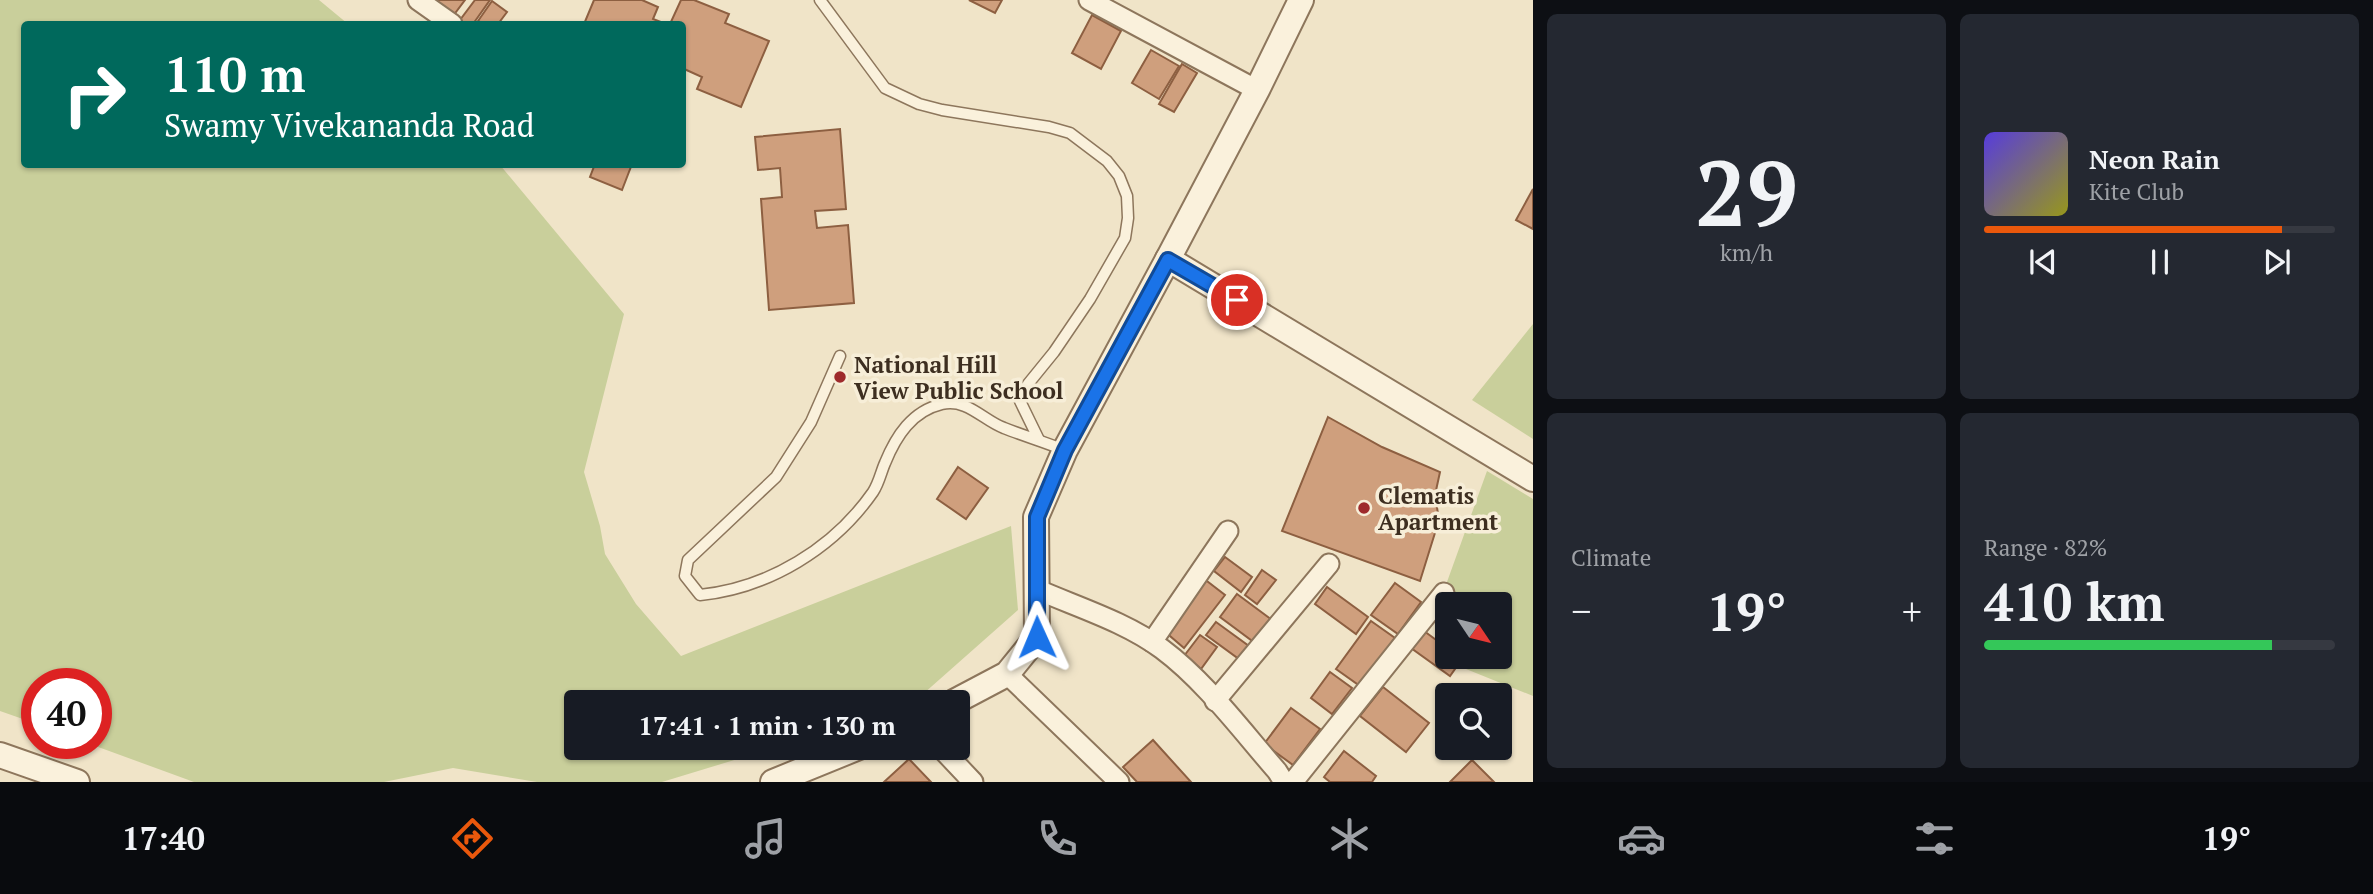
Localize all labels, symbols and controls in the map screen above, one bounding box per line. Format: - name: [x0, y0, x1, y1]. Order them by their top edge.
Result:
- text: 110 m: [164, 41, 306, 106]
- icon: right: [49, 49, 140, 140]
- text: Swamy Vivekananda Road: [164, 104, 534, 146]
- text: 29: [1695, 131, 1798, 252]
- text: Neon Rain: [2089, 142, 2220, 176]
- text: Kite Club: [2089, 176, 2184, 207]
- text: km/h: [1720, 237, 1773, 268]
- icon: previous: [2024, 243, 2062, 281]
- icon: pause: [2141, 243, 2179, 281]
- icon: next: [2258, 243, 2296, 281]
- pin: [1207, 270, 1267, 330]
- icon: arrive: [1218, 281, 1256, 319]
- place label: National Hill View Public School: [854, 349, 1064, 406]
- marker: National Hill View Public School: [832, 369, 848, 385]
- place label: Clematis Apartment: [1378, 480, 1498, 537]
- marker: Clematis Apartment: [1356, 500, 1372, 516]
- text: Range · 82%: [1984, 532, 2107, 563]
- text: Climate: [1571, 542, 1651, 573]
- text: 410 km: [1984, 567, 2165, 636]
- text: 19°: [1706, 577, 1787, 646]
- text: −: [1571, 586, 1591, 636]
- text: +: [1902, 586, 1922, 636]
- north arrow: [1435, 592, 1512, 668]
- map controls: [1435, 592, 1512, 760]
- position arrow: [1000, 600, 1074, 674]
- speed limit sign: 40: [21, 668, 112, 759]
- button: search: [1435, 683, 1512, 760]
- text: 17:41 · 1 min · 130 m: [638, 708, 896, 742]
- icon: directions: [448, 814, 497, 863]
- icon: music: [741, 814, 790, 863]
- icon: phone: [1033, 814, 1082, 863]
- icon: climate: [1325, 814, 1374, 863]
- icon: car: [1617, 814, 1666, 863]
- icon: filters: [1910, 814, 1959, 863]
- text: 17:40: [122, 817, 205, 859]
- text: 19°: [2202, 817, 2251, 859]

